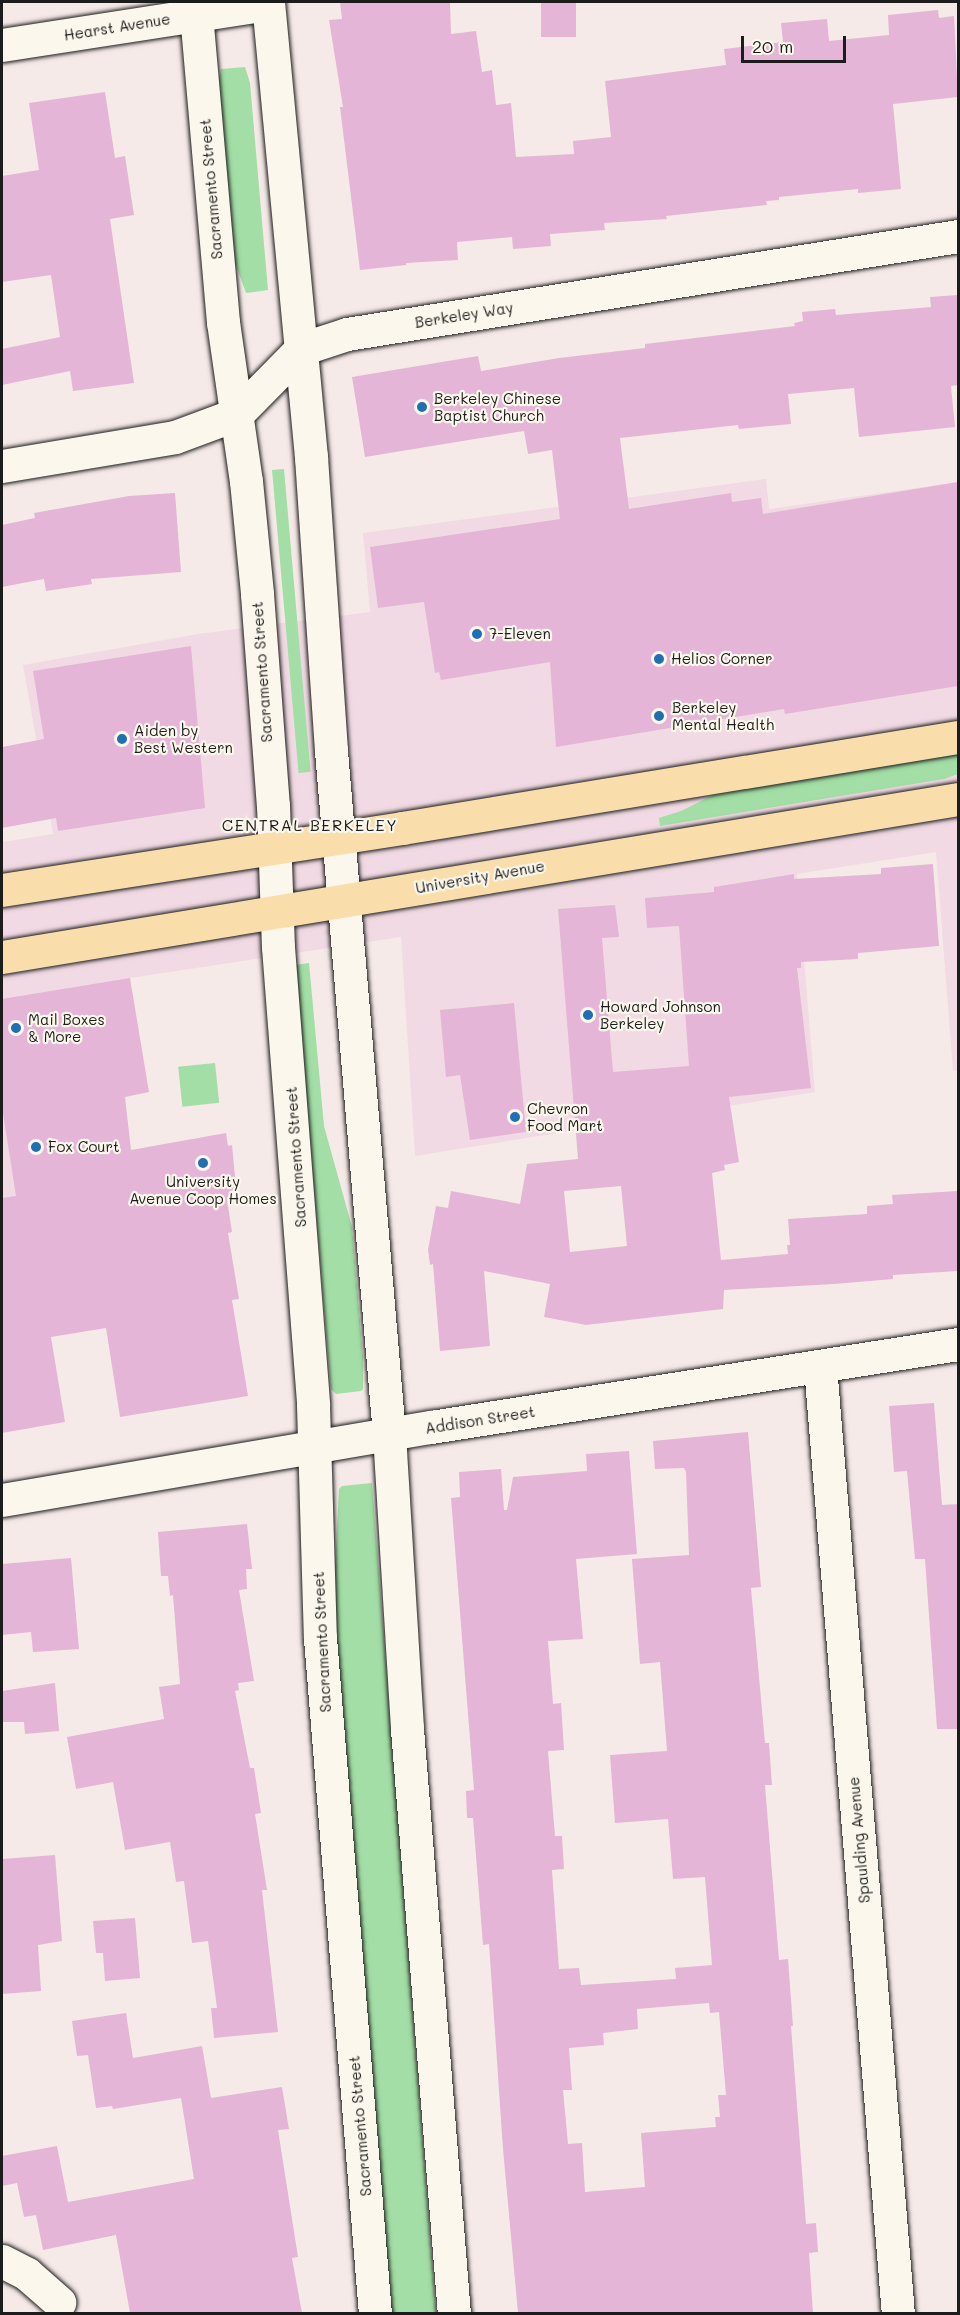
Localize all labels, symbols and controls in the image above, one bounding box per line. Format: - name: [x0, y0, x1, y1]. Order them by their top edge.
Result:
- street label: Hearst Avenue: [63, 10, 171, 44]
- scale bar: [744, 24, 849, 62]
- text: 20 m: [752, 34, 793, 58]
- street label: Sacramento Street: [196, 118, 226, 260]
- street label: Berkeley Way: [414, 298, 514, 332]
- place label: Berkeley Chinese Baptist Church: [434, 389, 561, 424]
- marker: Berkeley Chinese Baptist Church: [415, 400, 429, 414]
- street label: Sacramento Street: [248, 601, 276, 743]
- place label: 7-Eleven: [489, 625, 551, 643]
- marker: 7-Eleven: [470, 627, 484, 641]
- place label: Helios Corner: [671, 650, 773, 668]
- marker: Helios Corner: [652, 652, 666, 666]
- place label: Berkeley Mental Health: [672, 698, 774, 733]
- marker: Berkeley Mental Health: [650, 707, 668, 725]
- place label: Aiden by Best Western: [134, 721, 233, 756]
- marker: Aiden by Best Western: [115, 732, 129, 746]
- district label: CENTRAL BERKELEY: [222, 815, 398, 835]
- street label: University Avenue: [414, 857, 546, 897]
- place label: Howard Johnson Berkeley: [600, 997, 721, 1032]
- marker: Howard Johnson Berkeley: [581, 1008, 595, 1022]
- place label: Mail Boxes & More: [28, 1010, 105, 1045]
- marker: Mail Boxes & More: [9, 1021, 23, 1035]
- street label: Sacramento Street: [282, 1086, 310, 1228]
- place label: Chevron Food Mart: [527, 1099, 603, 1134]
- marker: Chevron Food Mart: [508, 1110, 522, 1124]
- place label: Fox Court: [48, 1138, 120, 1156]
- marker: Fox Court: [29, 1140, 43, 1154]
- marker: University Avenue Coop Homes: [196, 1156, 210, 1170]
- place label: University Avenue Coop Homes: [129, 1172, 277, 1207]
- street label: Addison Street: [424, 1402, 536, 1438]
- street label: Sacramento Street: [309, 1571, 335, 1713]
- street label: Spaulding Avenue: [845, 1776, 873, 1904]
- street label: Sacramento Street: [345, 2055, 375, 2197]

